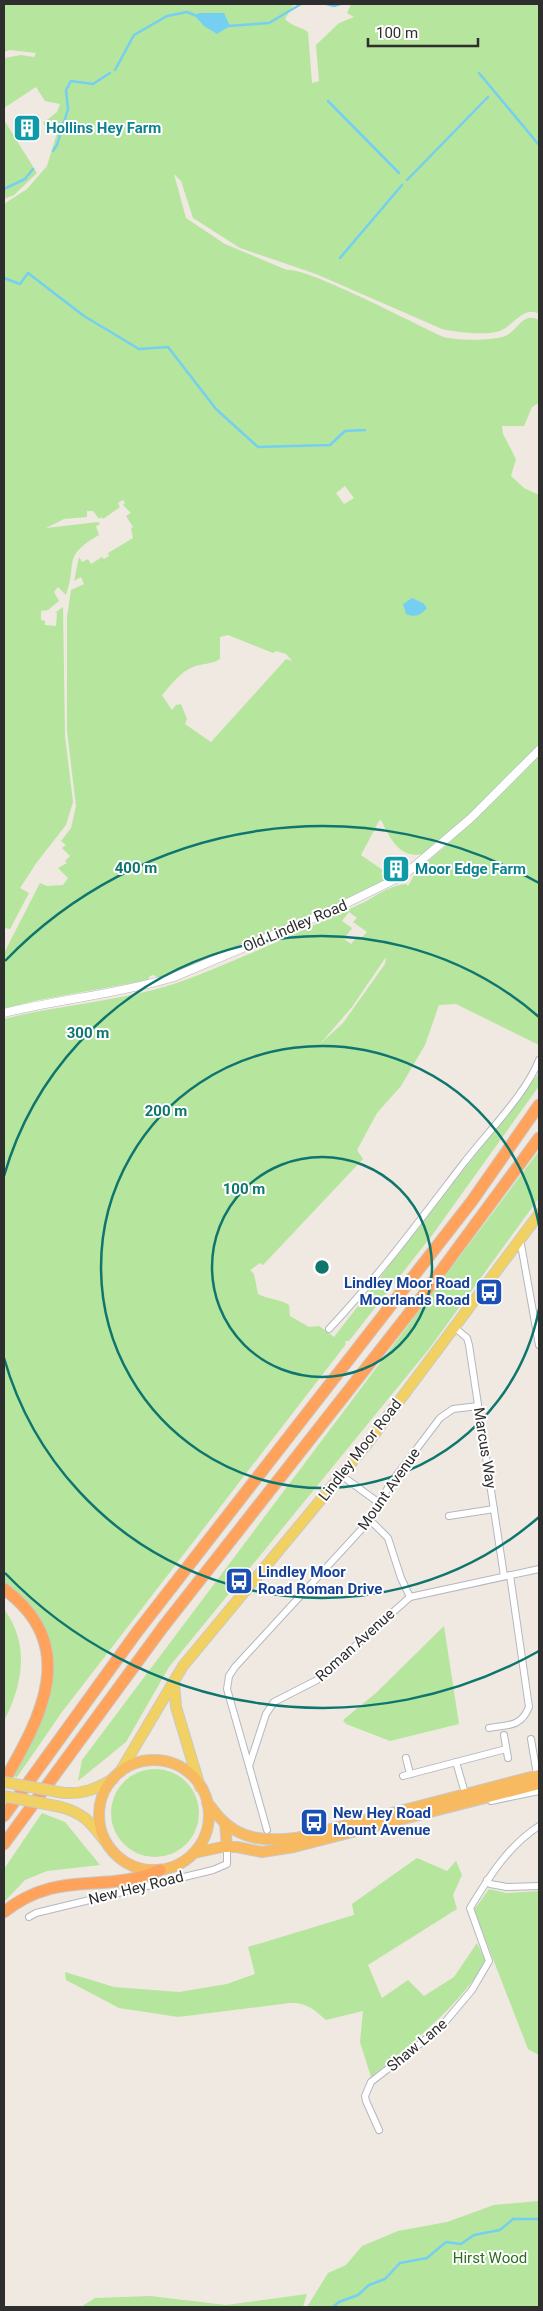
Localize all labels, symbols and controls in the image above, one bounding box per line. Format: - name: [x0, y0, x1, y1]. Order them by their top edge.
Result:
- scale bar: [368, 15, 478, 47]
- text: 100 m: [376, 24, 418, 42]
- building icon: Hollins Hey Farm: [12, 113, 42, 143]
- place label: Hollins Hey Farm: [46, 119, 161, 137]
- building icon: Moor Edge Farm: [381, 854, 411, 884]
- text: 400 m: [115, 859, 157, 877]
- place label: Moor Edge Farm: [415, 860, 526, 878]
- street label: Old Lindley Road: [240, 896, 350, 956]
- text: 300 m: [67, 1024, 109, 1042]
- text: 200 m: [145, 1102, 187, 1120]
- text: 100 m: [223, 1180, 265, 1198]
- centre of rings: [313, 1258, 331, 1276]
- place label: Lindley Moor Road Moorlands Road: [344, 1274, 470, 1309]
- bus stop icon: Lindley Moor Road Moorlands Road: [474, 1277, 504, 1307]
- street label: Lindley Moor Road: [315, 1396, 405, 1504]
- street label: Marcus Way: [470, 1406, 500, 1490]
- street label: Mount Avenue: [354, 1445, 424, 1533]
- place label: Lindley Moor Road Roman Drive: [258, 1563, 382, 1598]
- bus stop icon: Lindley Moor Road Roman Drive: [224, 1566, 254, 1596]
- street label: Roman Avenue: [312, 1605, 398, 1685]
- place label: New Hey Road Mount Avenue: [333, 1804, 431, 1839]
- bus stop icon: New Hey Road Mount Avenue: [299, 1807, 329, 1837]
- street label: New Hey Road: [87, 1867, 185, 1909]
- street label: Shaw Lane: [383, 2015, 451, 2075]
- park label: Hirst Wood: [453, 2249, 527, 2267]

